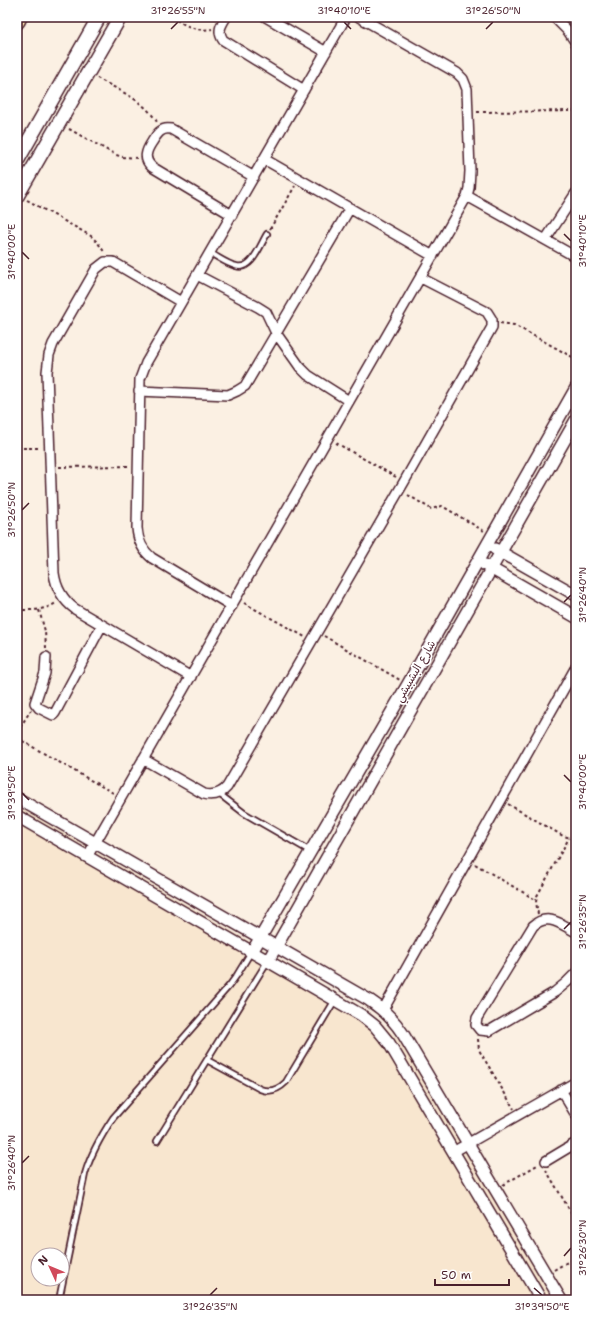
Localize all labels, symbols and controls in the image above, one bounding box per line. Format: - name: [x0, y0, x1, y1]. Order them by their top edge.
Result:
- text: 31°26'55"N: [151, 4, 205, 17]
- text: 31°40'10"E: [317, 4, 371, 17]
- text: 31°26'50"N: [465, 4, 521, 17]
- text: 31°40'10"E: [576, 214, 589, 268]
- text: 31°40'00"E: [5, 224, 18, 280]
- text: 31°26'50"N: [5, 482, 18, 538]
- text: 31°26'40"N: [576, 567, 589, 623]
- street label: شارع البشبيشي: [392, 638, 442, 706]
- text: 31°40'00"E: [576, 754, 589, 810]
- text: 31°39'50"E: [5, 765, 18, 821]
- text: 31°26'35"N: [576, 894, 589, 950]
- text: 31°26'40"N: [5, 1135, 18, 1191]
- text: 31°26'30"N: [576, 1220, 589, 1276]
- north arrow: [30, 1247, 70, 1287]
- text: N: [35, 1252, 52, 1269]
- scale bar: [435, 1261, 509, 1287]
- text: 50 m: [441, 1267, 471, 1283]
- text: 31°26'35"N: [182, 1300, 238, 1313]
- text: 31°39'50"E: [514, 1300, 570, 1313]

